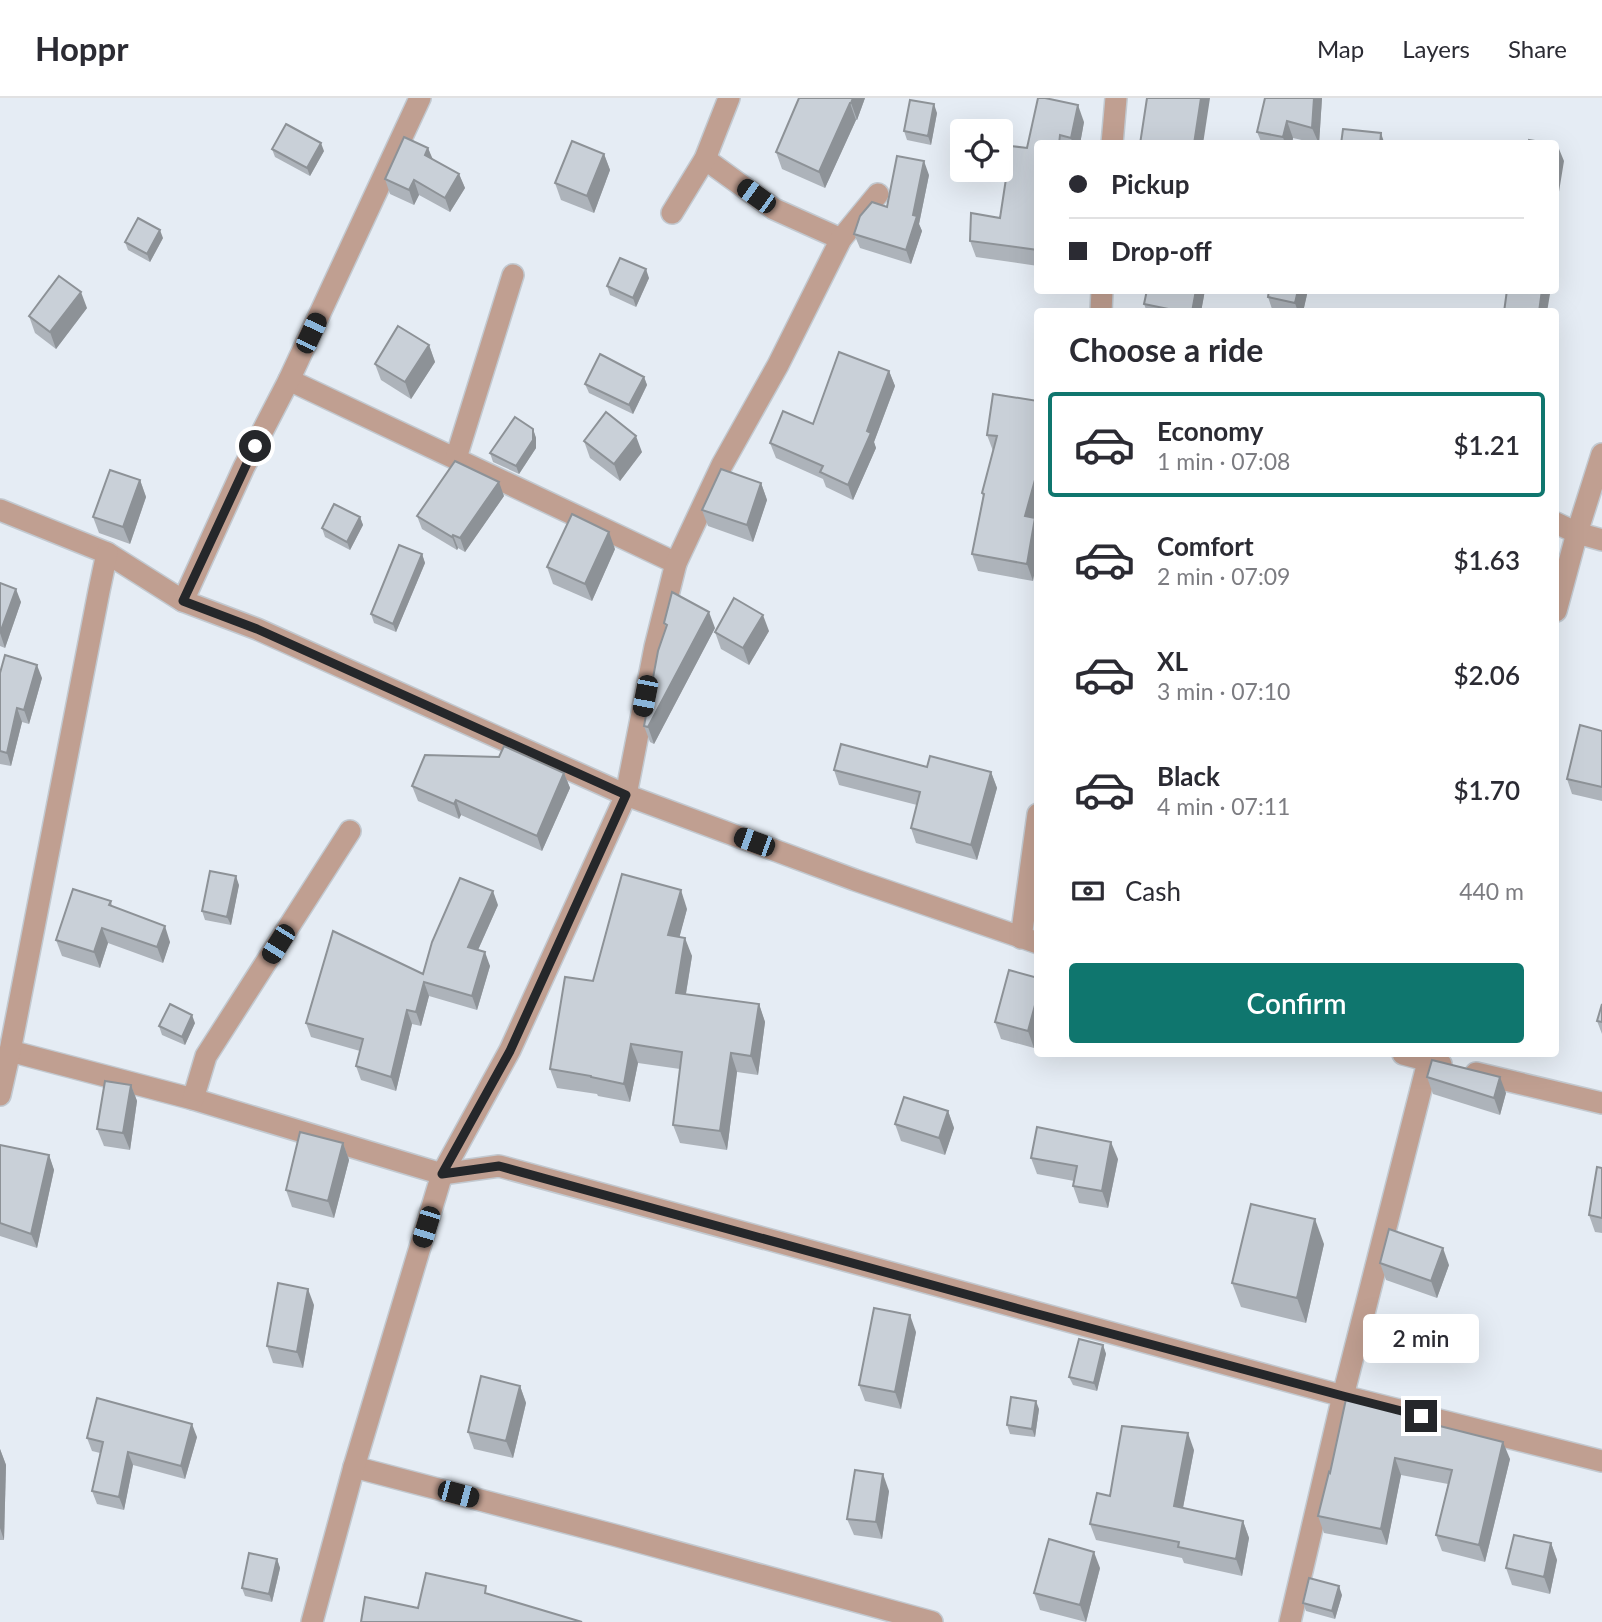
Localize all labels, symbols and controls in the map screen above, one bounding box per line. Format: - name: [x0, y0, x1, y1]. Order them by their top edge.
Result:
- text: Hoppr: [35, 28, 129, 68]
- text: Map: [1317, 34, 1364, 63]
- text: Layers: [1402, 34, 1470, 63]
- text: Share: [1508, 34, 1567, 63]
- map controls: [950, 119, 1013, 182]
- button: locate: [950, 119, 1013, 182]
- text: Pickup: [1111, 168, 1190, 200]
- car: [733, 175, 780, 217]
- text: Drop-off: [1111, 235, 1212, 267]
- car: [293, 310, 330, 356]
- text: Choose a ride: [1069, 330, 1263, 369]
- icon: car: [1073, 413, 1136, 476]
- text: Economy: [1157, 415, 1263, 447]
- text: $1.21: [1454, 429, 1520, 461]
- route start: [239, 430, 271, 462]
- text: 1 min · 07:08: [1157, 447, 1290, 475]
- icon: car: [1073, 528, 1136, 591]
- text: Comfort: [1157, 530, 1254, 562]
- text: $1.63: [1454, 544, 1520, 576]
- text: 2 min · 07:09: [1157, 562, 1290, 590]
- icon: car: [1073, 643, 1136, 706]
- text: XL: [1157, 645, 1188, 677]
- text: $2.06: [1454, 659, 1520, 691]
- car: [631, 673, 660, 719]
- text: 3 min · 07:10: [1157, 677, 1290, 705]
- icon: car: [1073, 758, 1136, 821]
- text: Black: [1157, 760, 1220, 792]
- text: $1.70: [1454, 774, 1520, 806]
- text: 4 min · 07:11: [1157, 792, 1290, 820]
- car: [731, 825, 778, 859]
- icon: cash: [1069, 872, 1107, 910]
- text: Cash: [1125, 875, 1181, 907]
- text: 440 m: [1459, 877, 1524, 905]
- car: [258, 921, 299, 967]
- button: Confirm: [1069, 963, 1524, 1043]
- car: [410, 1204, 443, 1250]
- callout: 2 min: [1363, 1314, 1479, 1364]
- text: 2 min: [1393, 1324, 1449, 1352]
- route end: [1405, 1400, 1437, 1432]
- car: [435, 1478, 482, 1510]

